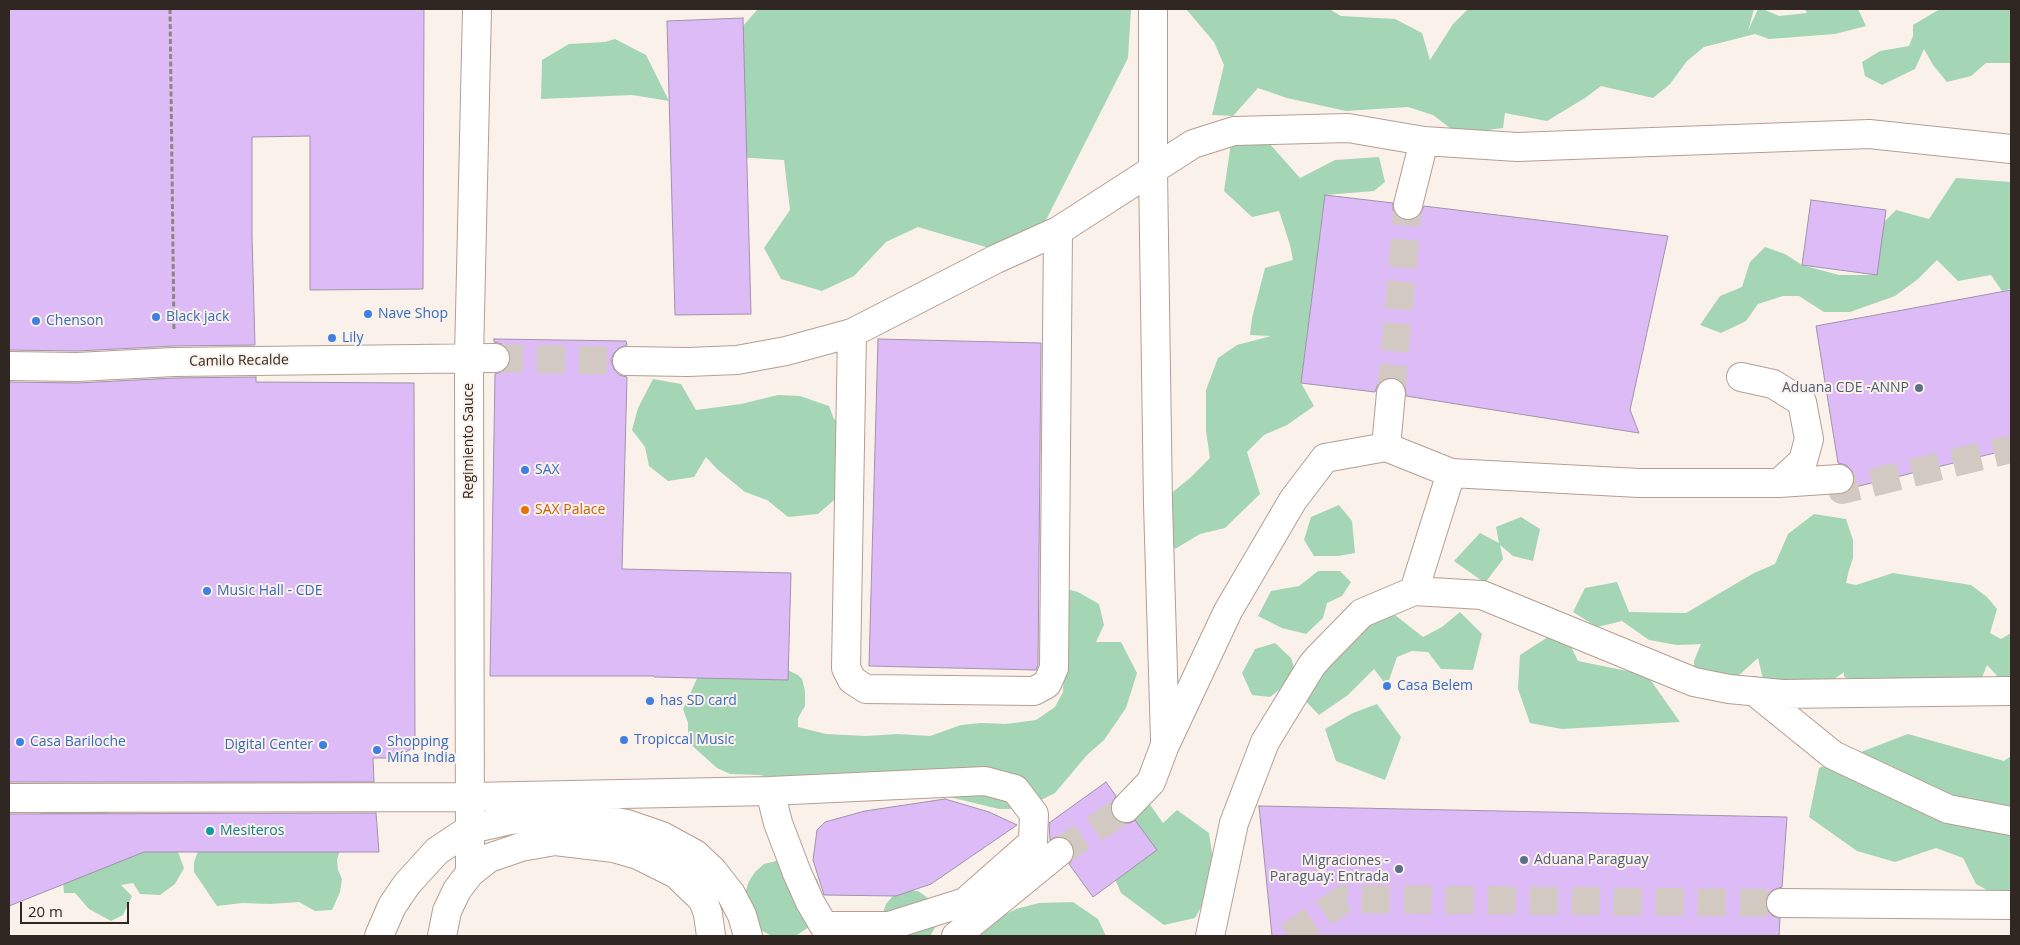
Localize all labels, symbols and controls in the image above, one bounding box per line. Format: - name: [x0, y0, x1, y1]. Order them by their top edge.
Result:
- place label: Nave Shop: [378, 306, 448, 322]
- marker: Nave Shop: [362, 308, 374, 320]
- place label: Black jack: [166, 309, 229, 325]
- marker: Black jack: [150, 311, 162, 323]
- place label: Chenson: [46, 313, 104, 329]
- marker: Chenson: [30, 315, 42, 327]
- place label: Lily: [342, 330, 363, 346]
- marker: Lily: [326, 332, 338, 344]
- street label: Camilo Recalde: [189, 352, 289, 370]
- place label: Aduana CDE -ANNP: [1782, 380, 1909, 396]
- marker: Aduana CDE -ANNP: [1913, 382, 1925, 394]
- street label: Regimiento Sauce: [461, 383, 477, 499]
- place label: SAX: [535, 462, 560, 478]
- marker: SAX: [519, 464, 531, 476]
- place label: SAX Palace: [535, 502, 605, 518]
- marker: SAX Palace: [519, 504, 531, 516]
- place label: Music Hall - CDE: [217, 583, 322, 599]
- marker: Music Hall - CDE: [201, 585, 213, 597]
- place label: Casa Belem: [1397, 678, 1473, 694]
- marker: Casa Belem: [1381, 680, 1393, 692]
- place label: has SD card: [660, 693, 737, 709]
- marker: has SD card: [644, 695, 656, 707]
- place label: Tropiccal Music: [634, 732, 734, 748]
- place label: Casa Bariloche: [30, 734, 126, 750]
- place label: Shopping Mína India: [387, 734, 456, 766]
- marker: Tropiccal Music: [618, 734, 630, 746]
- marker: Casa Bariloche: [14, 736, 26, 748]
- place label: Digital Center: [224, 737, 313, 753]
- marker: Digital Center: [317, 739, 329, 751]
- marker: Shopping Mína India: [371, 744, 383, 756]
- place label: Mesiteros: [220, 823, 284, 839]
- marker: Mesiteros: [204, 825, 216, 837]
- place label: Aduana Paraguay: [1534, 852, 1648, 868]
- place label: Migraciones - Paraguay: Entrada: [1270, 853, 1389, 886]
- marker: Aduana Paraguay: [1518, 854, 1530, 866]
- marker: Migraciones - Paraguay: Entrada: [1393, 863, 1405, 875]
- scale bar: [22, 892, 131, 924]
- text: 20 m: [28, 901, 63, 921]

